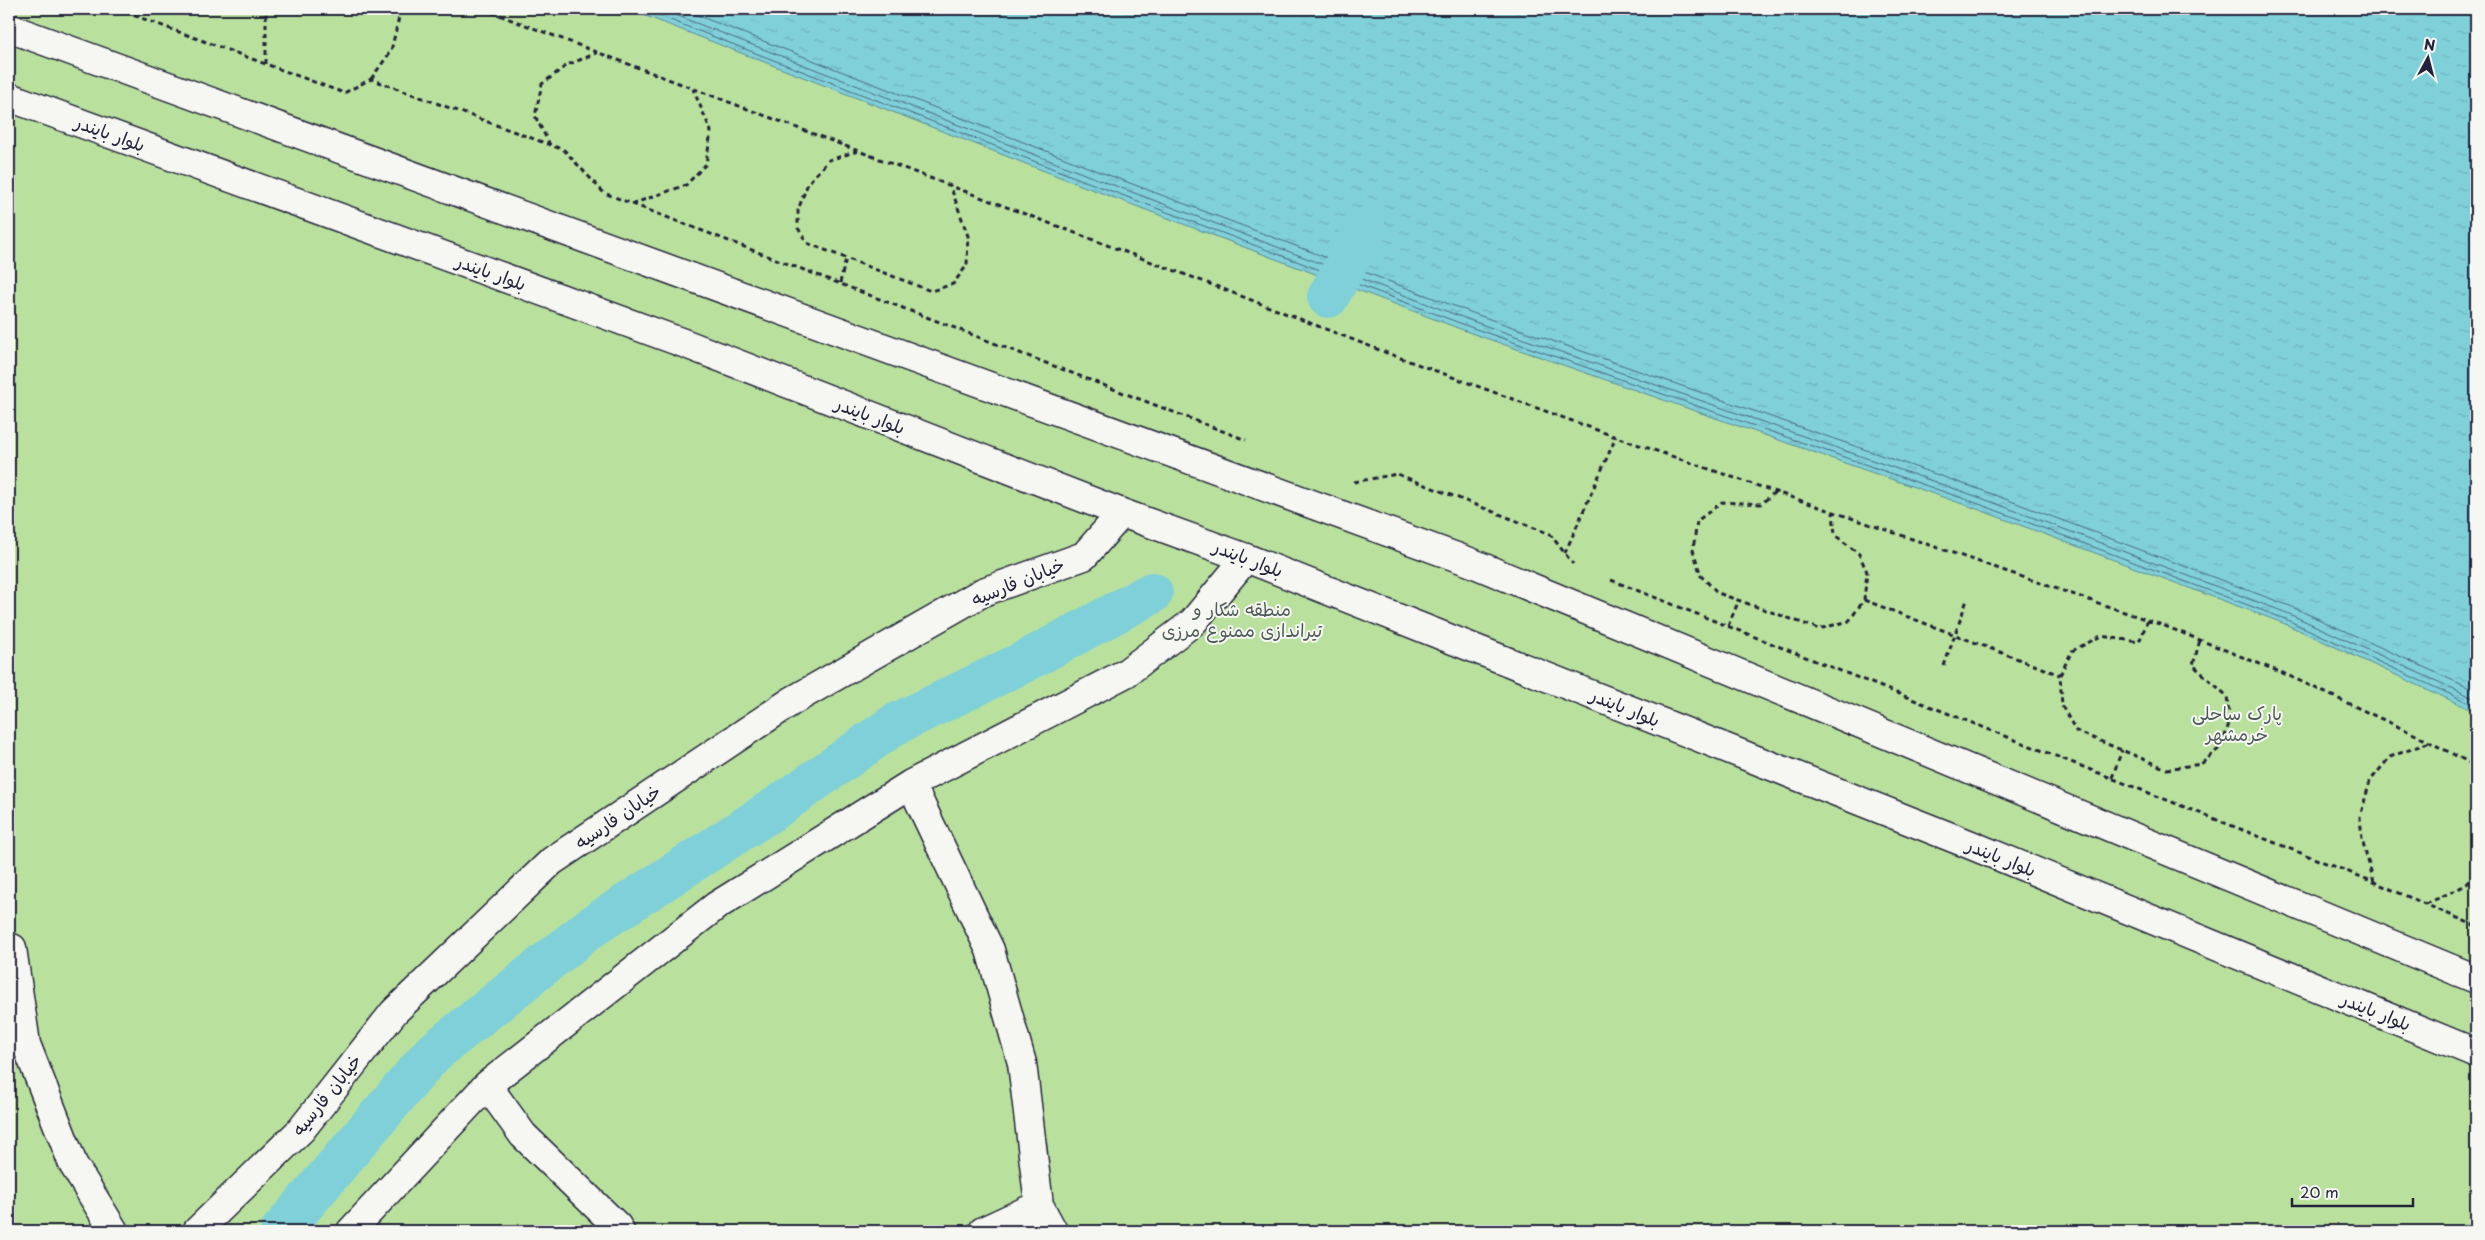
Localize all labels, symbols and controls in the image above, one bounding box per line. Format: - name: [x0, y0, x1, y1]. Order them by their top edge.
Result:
- north arrow: [2402, 32, 2452, 82]
- text: N: [2423, 34, 2436, 56]
- street label: بلوار بایندر: [70, 107, 149, 158]
- street label: بلوار بایندر: [451, 246, 530, 297]
- street label: بلوار بایندر: [830, 388, 909, 440]
- street label: بلوار بایندر: [1208, 531, 1287, 583]
- street label: خیابان فارسیه: [967, 550, 1068, 612]
- park label: منطقه شکار و تیراندازی ممنوع مرزی: [1162, 595, 1323, 643]
- street label: بلوار بایندر: [1585, 680, 1664, 733]
- park label: پارک ساحلی خرمشهر: [2192, 699, 2282, 747]
- street label: خیابان فارسیه: [569, 777, 665, 854]
- street label: بلوار بایندر: [1961, 830, 2040, 883]
- street label: بلوار بایندر: [2336, 984, 2415, 1037]
- street label: خیابان فارسیه: [284, 1047, 367, 1141]
- scale bar: [2292, 1175, 2414, 1207]
- text: 20 m: [2300, 1180, 2339, 1203]

